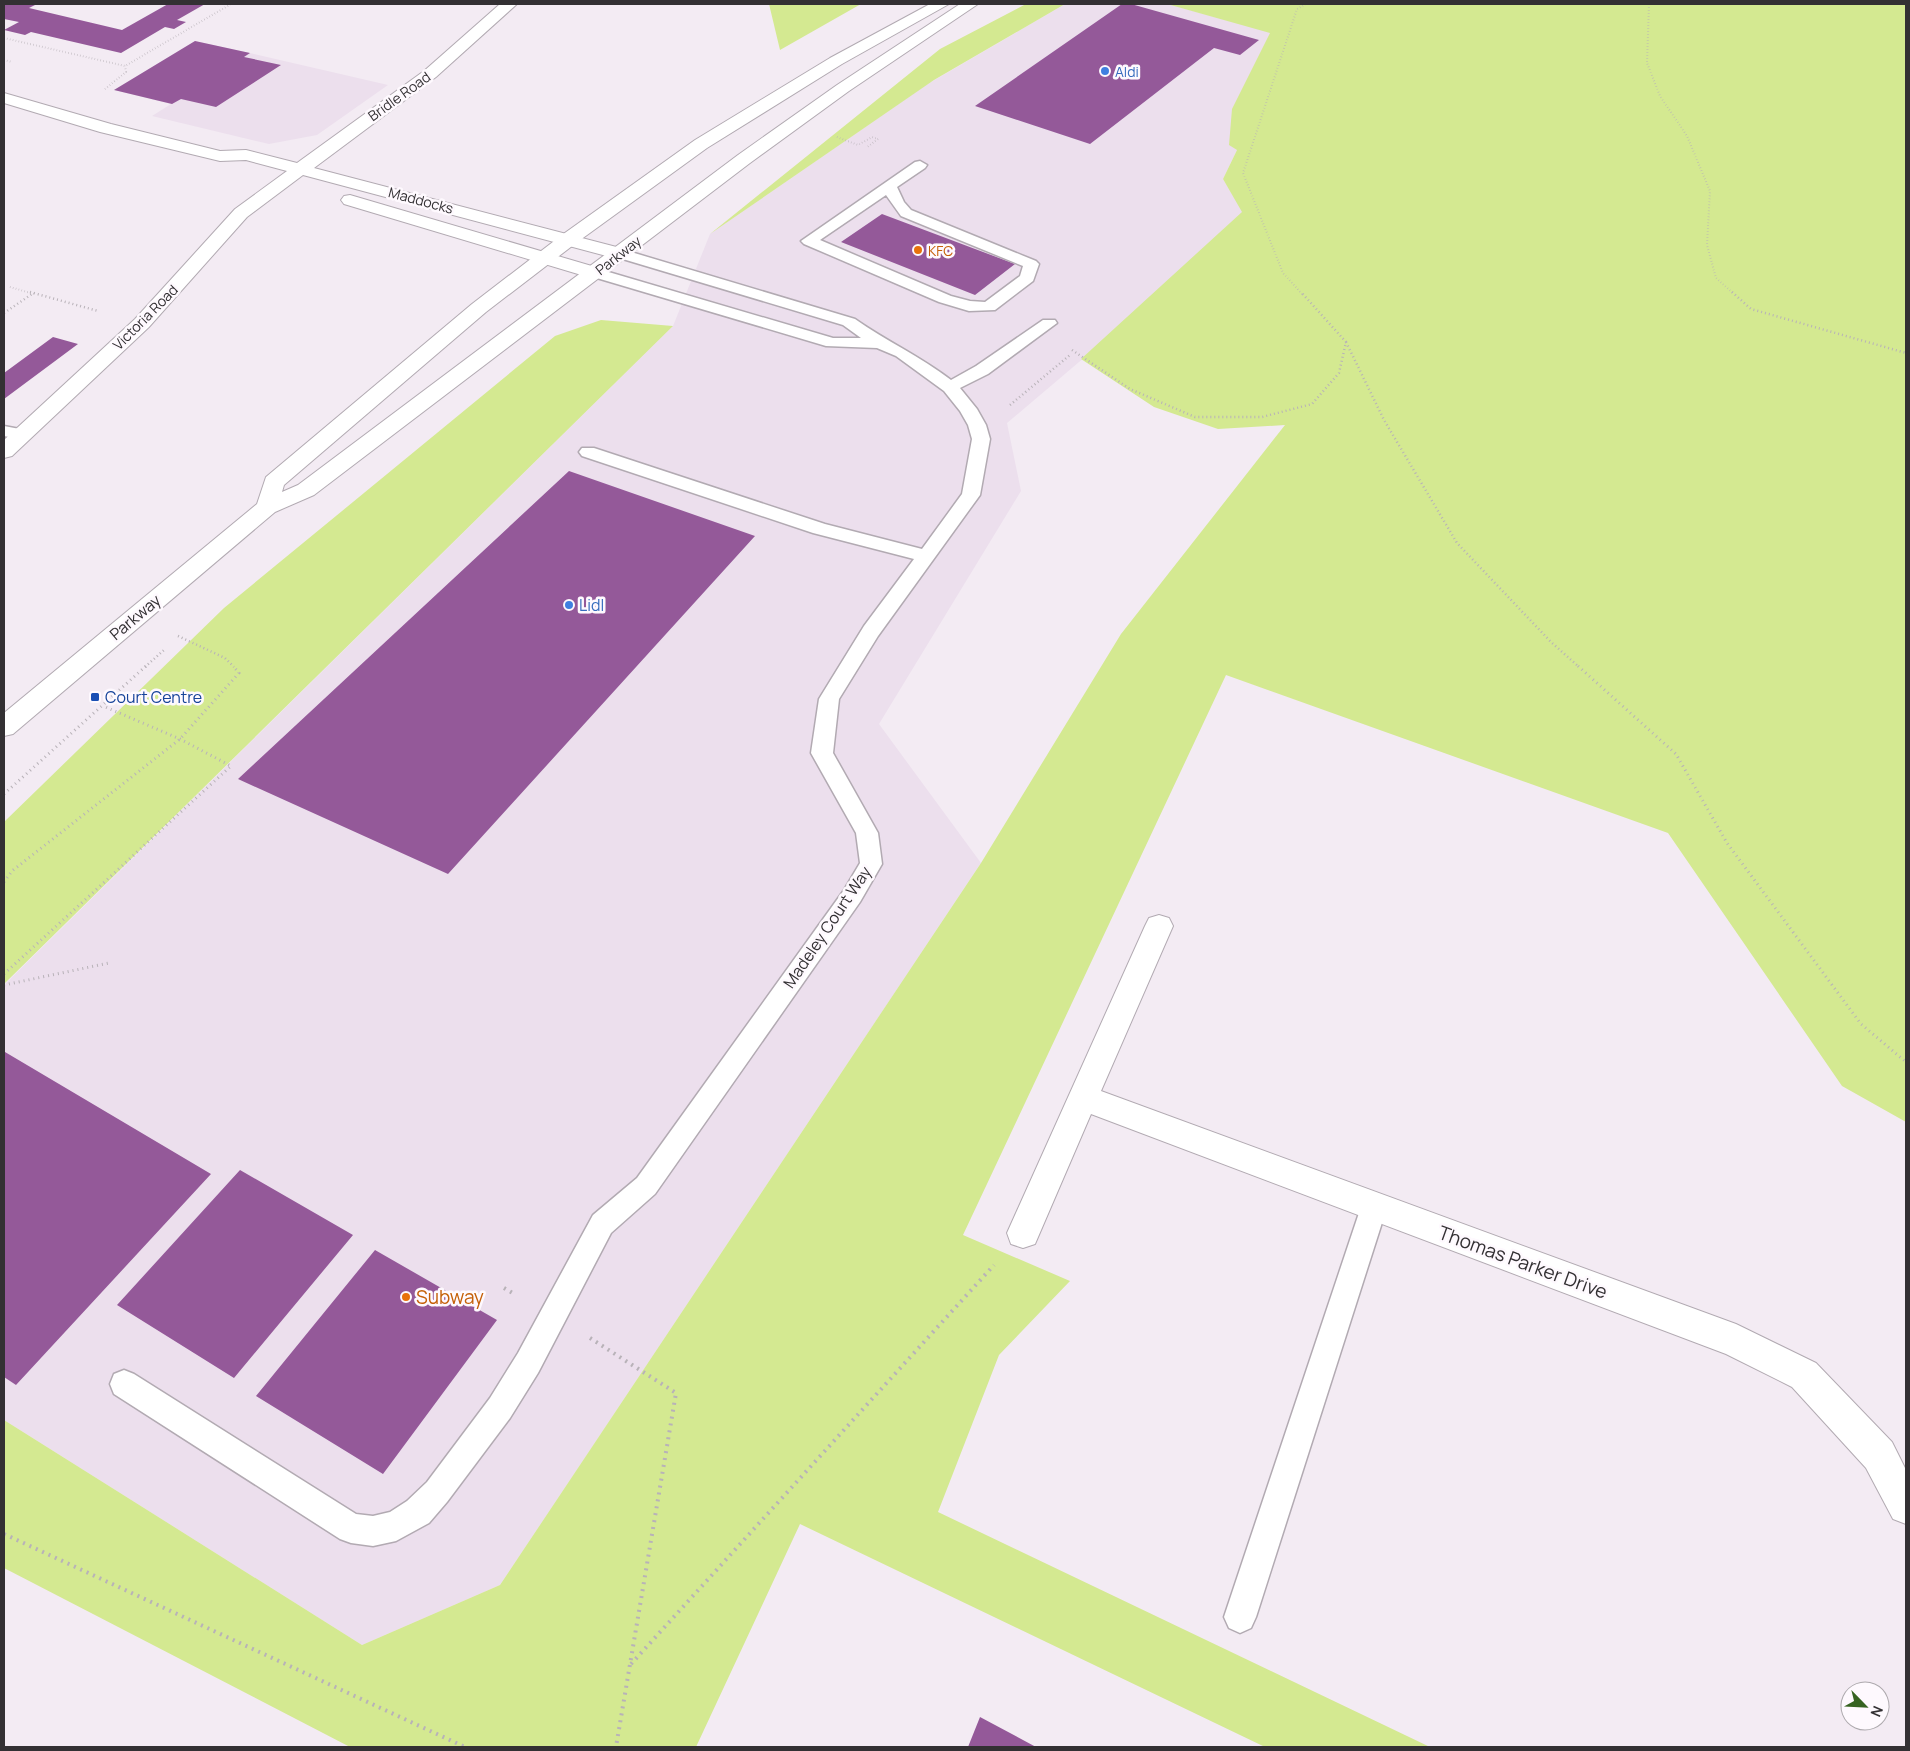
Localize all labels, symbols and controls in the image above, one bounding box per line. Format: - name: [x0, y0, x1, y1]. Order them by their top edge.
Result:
- place label: Aldi: [1115, 62, 1139, 81]
- marker: Aldi: [1099, 65, 1111, 77]
- street label: Bridle Road: [364, 67, 434, 125]
- street label: Maddocks: [387, 182, 455, 218]
- street label: Parkway: [591, 231, 645, 279]
- place label: KFC: [928, 241, 953, 260]
- marker: KFC: [912, 244, 924, 256]
- street label: Victoria Road: [108, 280, 182, 354]
- street label: Parkway: [105, 589, 166, 645]
- place label: Lidl: [579, 594, 604, 616]
- marker: Lidl: [563, 599, 575, 611]
- place label: Court Centre: [105, 686, 202, 708]
- marker: Court Centre: [89, 691, 101, 703]
- street label: Madeley Court Way: [778, 861, 876, 992]
- street label: Thomas Parker Drive: [1435, 1219, 1611, 1305]
- place label: Subway: [416, 1284, 484, 1310]
- marker: Subway: [400, 1291, 412, 1303]
- north arrow: [1840, 1681, 1890, 1731]
- text: N: [1867, 1703, 1888, 1720]

